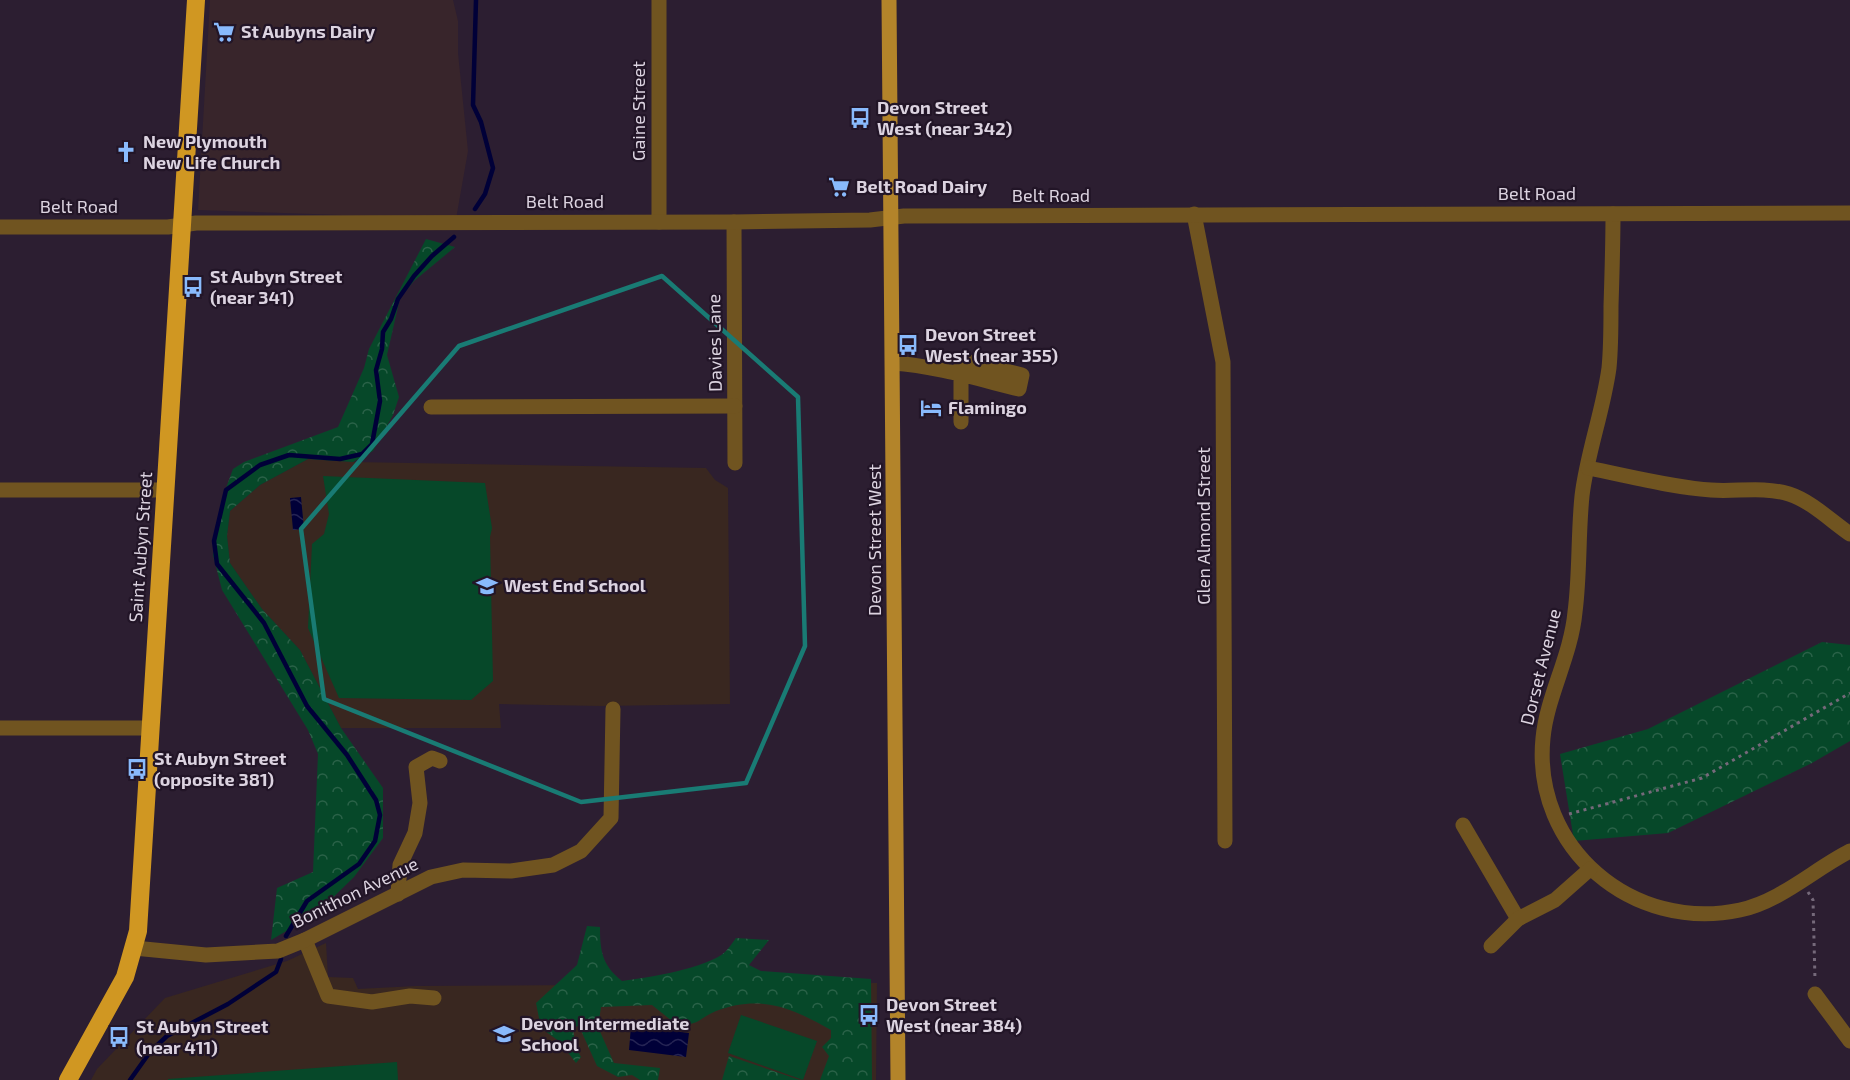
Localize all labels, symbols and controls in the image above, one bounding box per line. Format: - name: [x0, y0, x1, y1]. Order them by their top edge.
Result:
- supermarket icon: St Aubyns Dairy: [212, 20, 236, 44]
- place label: St Aubyns Dairy: [241, 20, 376, 42]
- street label: Gaine Street: [627, 61, 649, 161]
- place label: Devon Street West (near 342): [877, 96, 1012, 139]
- bus stop icon: Devon Street West (near 342): [848, 106, 872, 130]
- place label: New Plymouth New Life Church: [143, 130, 280, 173]
- church icon: New Plymouth New Life Church: [114, 140, 138, 164]
- supermarket icon: Belt Road Dairy: [827, 175, 851, 199]
- place label: Belt Road Dairy: [856, 175, 988, 197]
- street label: Belt Road: [1498, 182, 1576, 204]
- street label: Belt Road: [1012, 184, 1090, 206]
- street label: Belt Road: [526, 190, 604, 212]
- street label: Belt Road: [40, 195, 118, 217]
- place label: St Aubyn Street (near 341): [210, 265, 343, 308]
- bus stop icon: St Aubyn Street (near 341): [181, 275, 205, 299]
- street label: Davies Lane: [702, 294, 726, 392]
- place label: Devon Street West (near 355): [925, 323, 1058, 366]
- bus stop icon: Devon Street West (near 355): [896, 333, 920, 357]
- hotel icon: Flamingo: [919, 396, 943, 420]
- place label: Flamingo: [948, 396, 1027, 418]
- street label: Glen Almond Street: [1192, 447, 1214, 605]
- street label: Devon Street West: [863, 464, 885, 616]
- street label: Saint Aubyn Street: [124, 471, 156, 623]
- school or university icon: West End School: [475, 574, 499, 598]
- place label: West End School: [504, 574, 646, 596]
- street label: Dorset Avenue: [1515, 606, 1565, 727]
- place label: St Aubyn Street (opposite 381): [154, 747, 287, 790]
- bus stop icon: St Aubyn Street (opposite 381): [125, 757, 149, 781]
- street label: Bonithon Avenue: [288, 852, 421, 932]
- place label: Devon Street West (near 384): [886, 993, 1022, 1036]
- bus stop icon: Devon Street West (near 384): [857, 1003, 881, 1027]
- place label: Devon Intermediate School: [521, 1012, 690, 1055]
- place label: St Aubyn Street (near 411): [136, 1015, 269, 1058]
- school or university icon: Devon Intermediate School: [492, 1022, 516, 1046]
- bus stop icon: St Aubyn Street (near 411): [107, 1025, 131, 1049]

